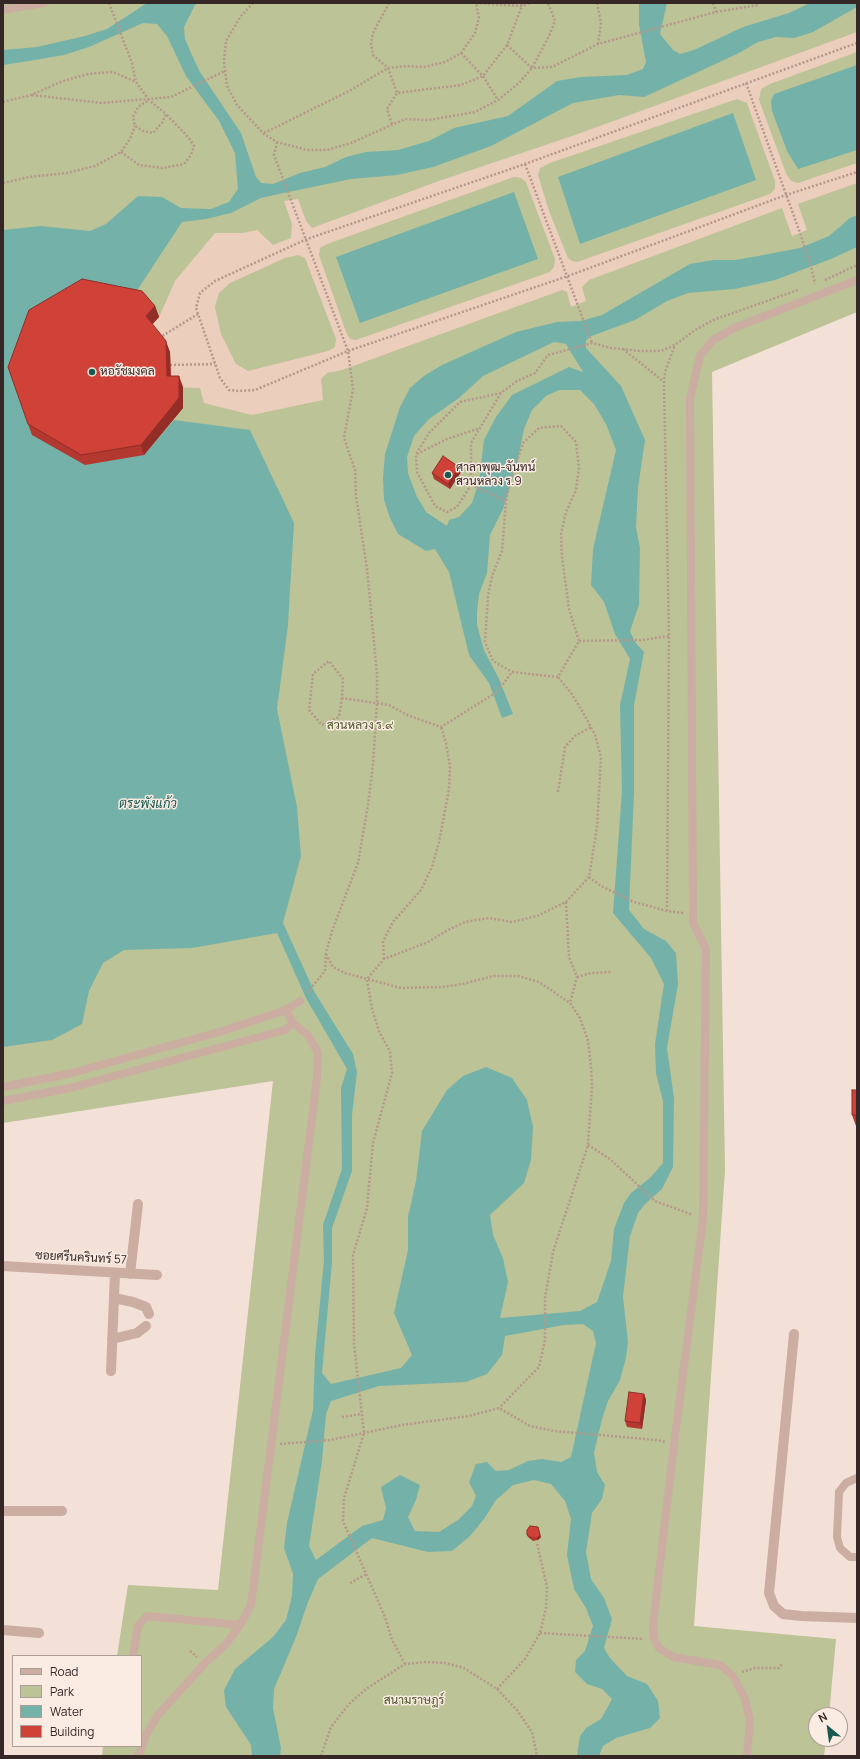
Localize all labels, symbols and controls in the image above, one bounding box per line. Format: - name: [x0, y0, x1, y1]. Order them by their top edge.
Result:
- place label: หอรัชมงคล: [100, 365, 155, 379]
- marker: หอรัชมงคล: [87, 367, 97, 377]
- place label: ศาลาพุฒ-จันทน์ สวนหลวง ร.9: [456, 461, 535, 489]
- marker: ศาลาพุฒ-จันทน์ สวนหลวง ร.9: [443, 470, 453, 480]
- park label: สวนหลวง ร.๙: [327, 719, 393, 733]
- water label: ตระพังแก้ว: [119, 796, 177, 812]
- street label: ซอยศรีนครินทร์ 57: [35, 1248, 127, 1268]
- legend: [12, 1655, 142, 1747]
- text: Road: [50, 1663, 78, 1680]
- text: Park: [50, 1683, 74, 1700]
- park label: สนามราษฎร์: [384, 1694, 444, 1708]
- text: Water: [50, 1703, 83, 1720]
- north arrow: [808, 1707, 848, 1747]
- text: N: [815, 1708, 830, 1725]
- text: Building: [50, 1723, 94, 1740]

